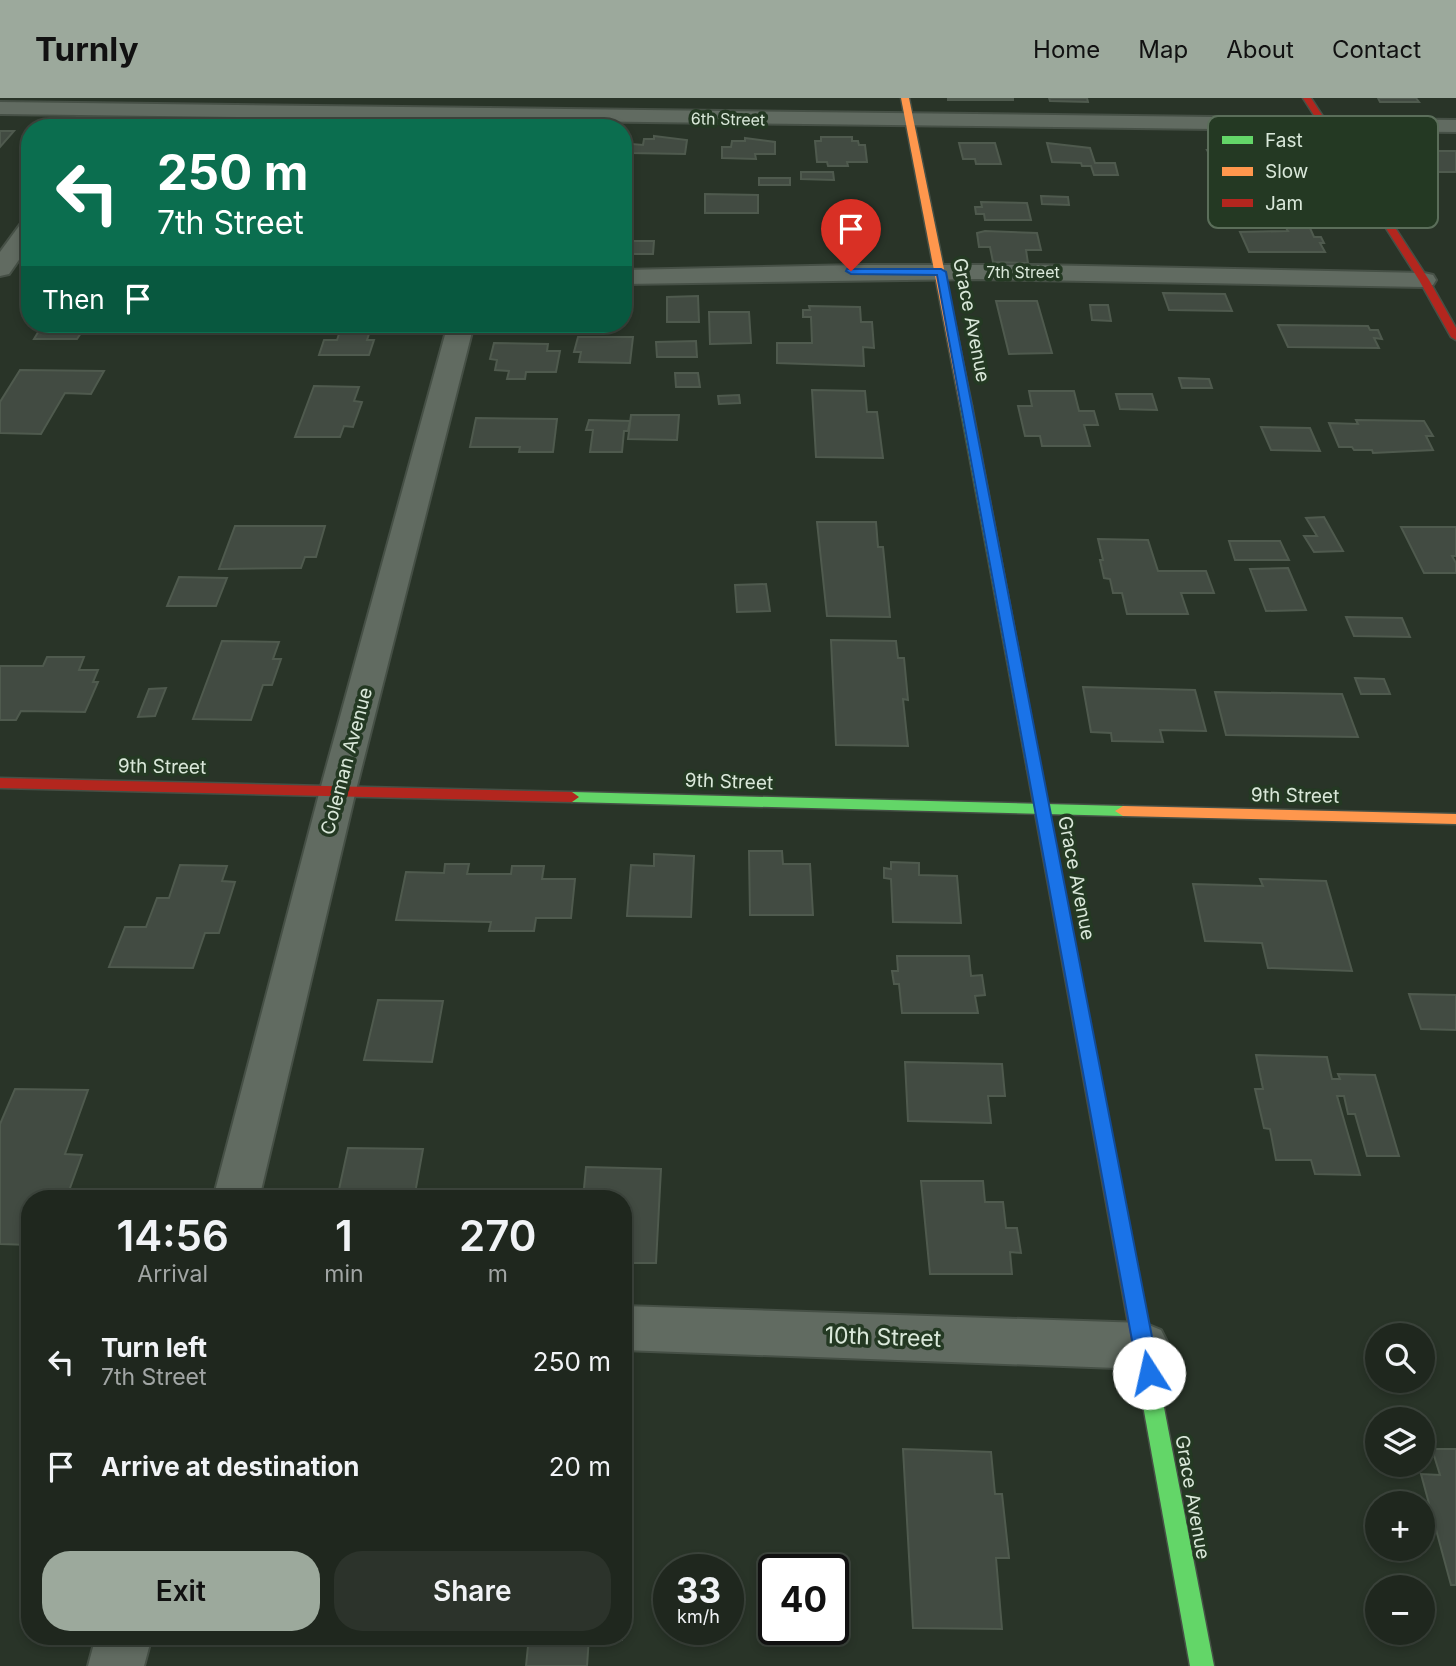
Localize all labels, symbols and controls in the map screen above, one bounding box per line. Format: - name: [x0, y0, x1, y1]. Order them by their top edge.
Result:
- text: Turnly: [35, 29, 139, 69]
- text: Home: [1033, 35, 1100, 64]
- text: Map: [1138, 35, 1188, 64]
- text: About: [1226, 35, 1294, 64]
- text: Contact: [1332, 35, 1421, 64]
- street label: 6th Street: [691, 108, 765, 130]
- legend: [1208, 116, 1438, 228]
- text: Fast: [1265, 129, 1303, 152]
- text: 250 m: [157, 143, 309, 202]
- icon: left: [42, 147, 133, 238]
- text: Slow: [1265, 160, 1308, 183]
- text: Jam: [1265, 192, 1303, 215]
- pin: [821, 199, 881, 271]
- text: 7th Street: [157, 203, 304, 242]
- icon: arrive: [832, 210, 870, 248]
- street label: Grace Avenue: [948, 256, 995, 384]
- street label: 7th Street: [986, 262, 1060, 282]
- icon: arrive: [119, 280, 157, 318]
- text: Then: [42, 284, 105, 315]
- street label: Coleman Avenue: [316, 685, 377, 837]
- street label: 9th Street: [118, 754, 206, 779]
- street label: 9th Street: [684, 768, 774, 795]
- street label: 9th Street: [1251, 783, 1339, 808]
- street label: Grace Avenue: [1053, 814, 1100, 942]
- text: 14:56: [116, 1210, 229, 1261]
- text: 1: [335, 1210, 353, 1261]
- text: 270: [459, 1210, 537, 1261]
- text: Arrival: [137, 1260, 208, 1288]
- text: min: [324, 1260, 364, 1288]
- text: m: [488, 1260, 508, 1288]
- street label: 10th Street: [824, 1321, 942, 1353]
- map controls: [1365, 1323, 1435, 1645]
- button: search: [1365, 1323, 1435, 1393]
- text: Turn left: [101, 1332, 207, 1363]
- position arrow: [1112, 1336, 1186, 1410]
- icon: left: [42, 1343, 80, 1381]
- text: 250 m: [533, 1346, 611, 1377]
- text: 7th Street: [101, 1363, 207, 1391]
- button: layers: [1365, 1407, 1435, 1477]
- street label: Grace Avenue: [1170, 1433, 1215, 1561]
- icon: arrive: [42, 1448, 80, 1486]
- text: Arrive at destination: [101, 1451, 360, 1482]
- text: 20 m: [549, 1451, 611, 1482]
- button: +: [1365, 1491, 1435, 1561]
- button: Exit: [42, 1551, 320, 1631]
- button: Share: [334, 1551, 611, 1631]
- speed limit sign: 40: [758, 1554, 849, 1645]
- text: 33: [676, 1569, 721, 1611]
- button: −: [1365, 1575, 1435, 1645]
- text: km/h: [677, 1606, 720, 1627]

